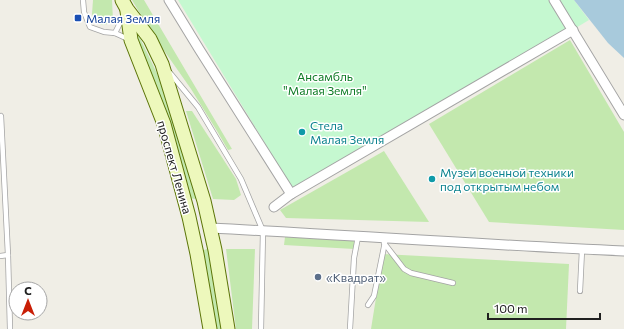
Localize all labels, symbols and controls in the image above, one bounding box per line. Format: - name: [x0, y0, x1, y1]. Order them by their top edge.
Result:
- place label: Малая Земля: [86, 11, 160, 25]
- marker: Малая Земля: [73, 13, 83, 23]
- park label: Ансамбль "Малая Земля": [283, 69, 367, 97]
- place label: Стела Малая Земля: [310, 118, 384, 146]
- street label: проспект Ленина: [155, 119, 195, 215]
- marker: Стела Малая Земля: [297, 127, 307, 137]
- place label: Музей военной техники под открытым небом: [440, 165, 574, 193]
- marker: Музей военной техники под открытым небом: [427, 174, 437, 184]
- place label: «Квадрат»: [326, 270, 386, 284]
- marker: «Квадрат»: [313, 272, 323, 282]
- north arrow: [8, 281, 48, 321]
- text: С: [24, 284, 32, 297]
- scale bar: [488, 295, 600, 321]
- text: 100 m: [494, 301, 528, 315]

